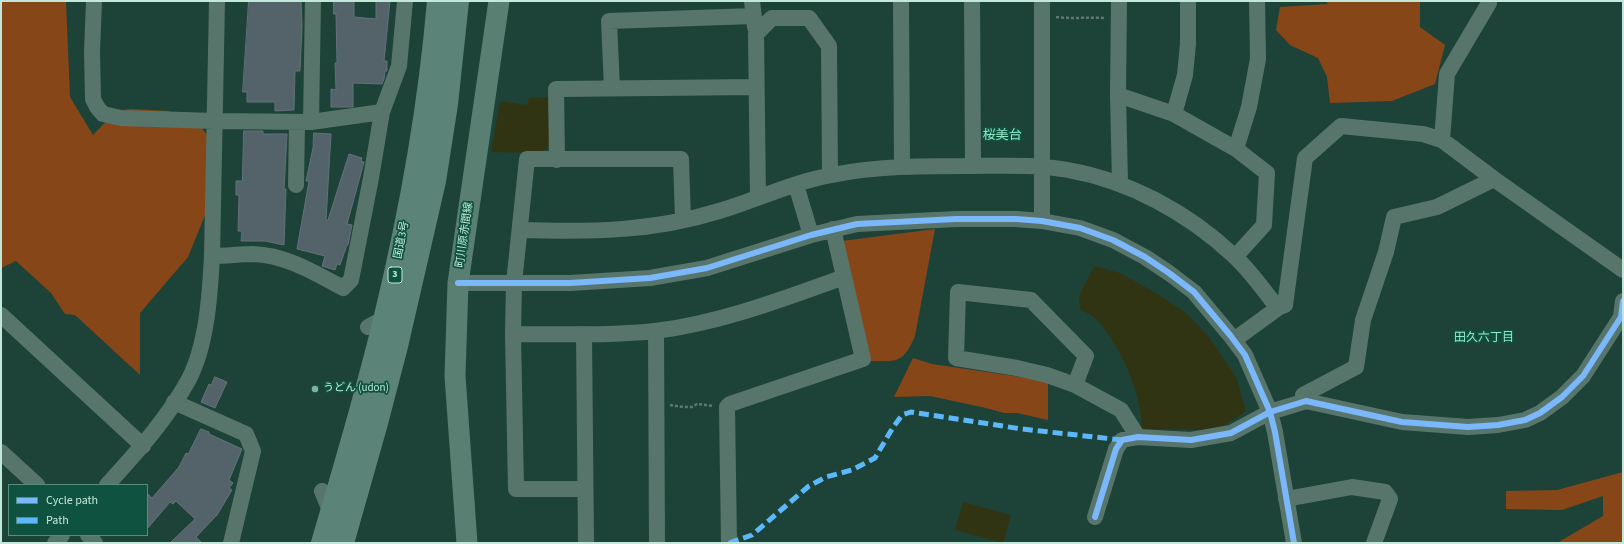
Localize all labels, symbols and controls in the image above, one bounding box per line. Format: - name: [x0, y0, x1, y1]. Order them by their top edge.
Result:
- district label: 桜美台: [983, 128, 1021, 144]
- street label: 町川原赤間線: [454, 201, 476, 269]
- street label: 国道3号: [392, 220, 412, 260]
- road number: 3: [388, 267, 402, 283]
- district label: 田久六丁目: [1454, 331, 1514, 345]
- place label: うどん (udon): [323, 382, 389, 396]
- marker: うどん (udon): [310, 384, 320, 394]
- legend: [8, 484, 148, 536]
- text: Cycle path: [46, 492, 98, 509]
- text: Path: [46, 512, 69, 529]

